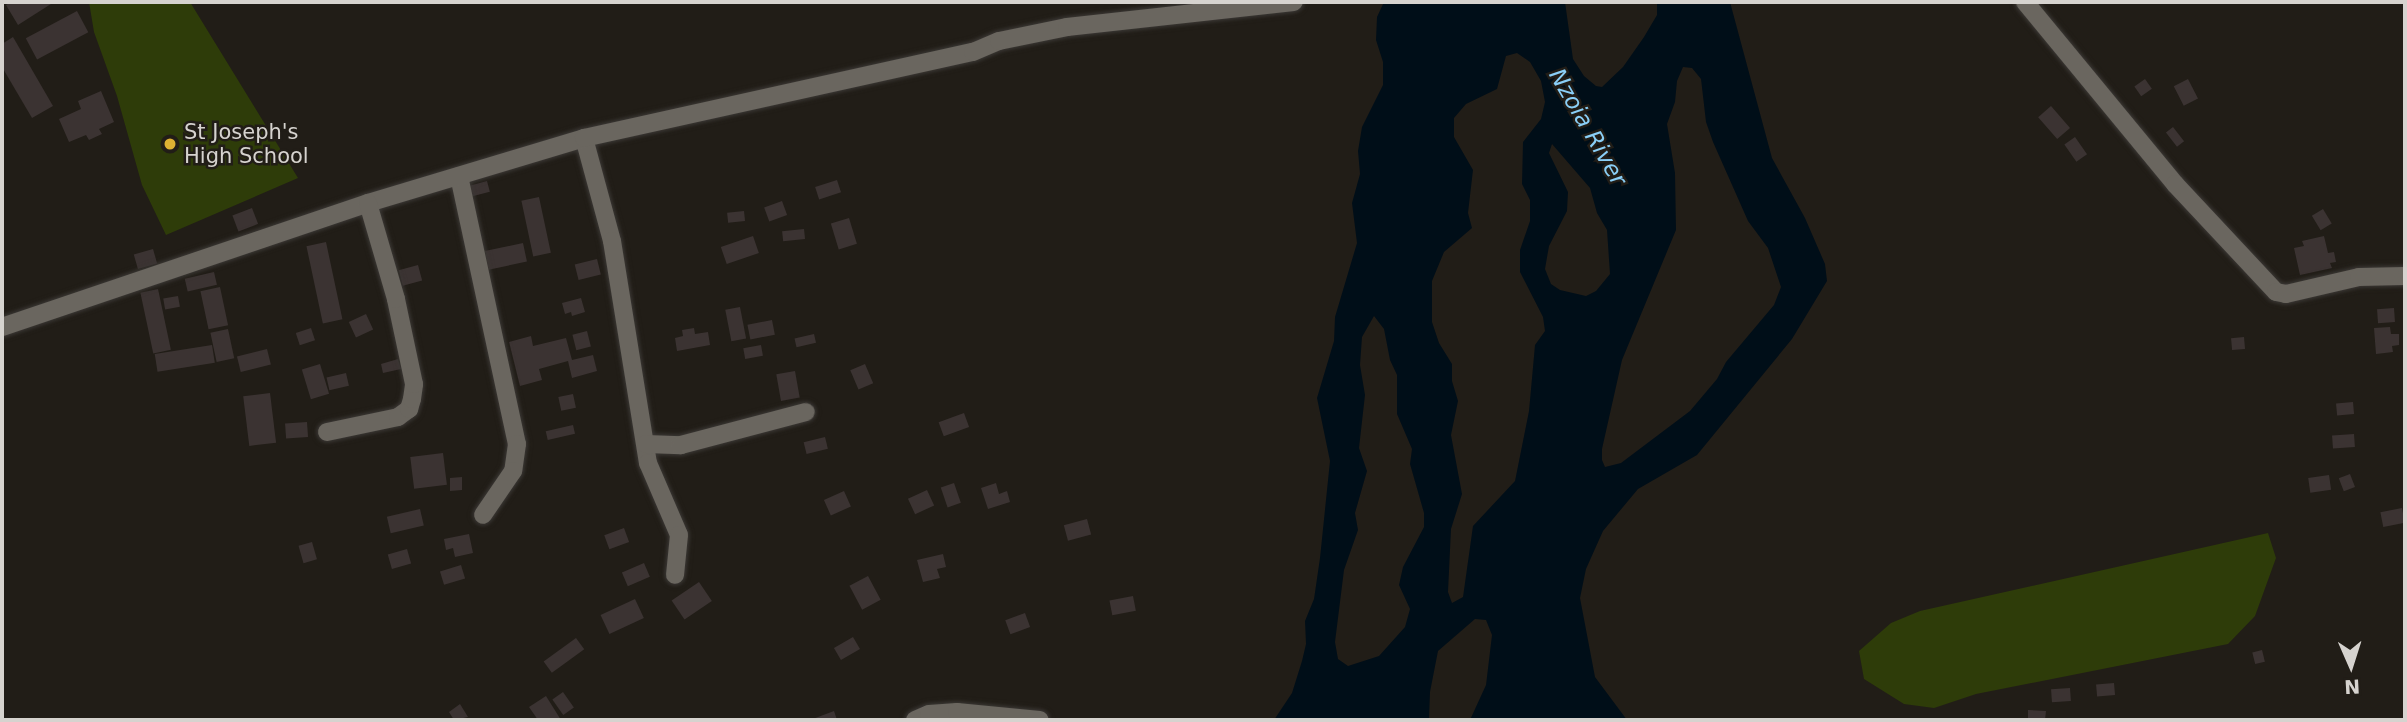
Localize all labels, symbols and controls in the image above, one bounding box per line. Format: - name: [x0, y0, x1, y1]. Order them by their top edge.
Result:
- water label: Nzoia River: [1543, 63, 1633, 191]
- place label: St Joseph's High School: [184, 119, 309, 169]
- marker: St Joseph's High School: [162, 136, 178, 152]
- north arrow: [2316, 631, 2386, 701]
- text: N: [2344, 676, 2361, 698]

